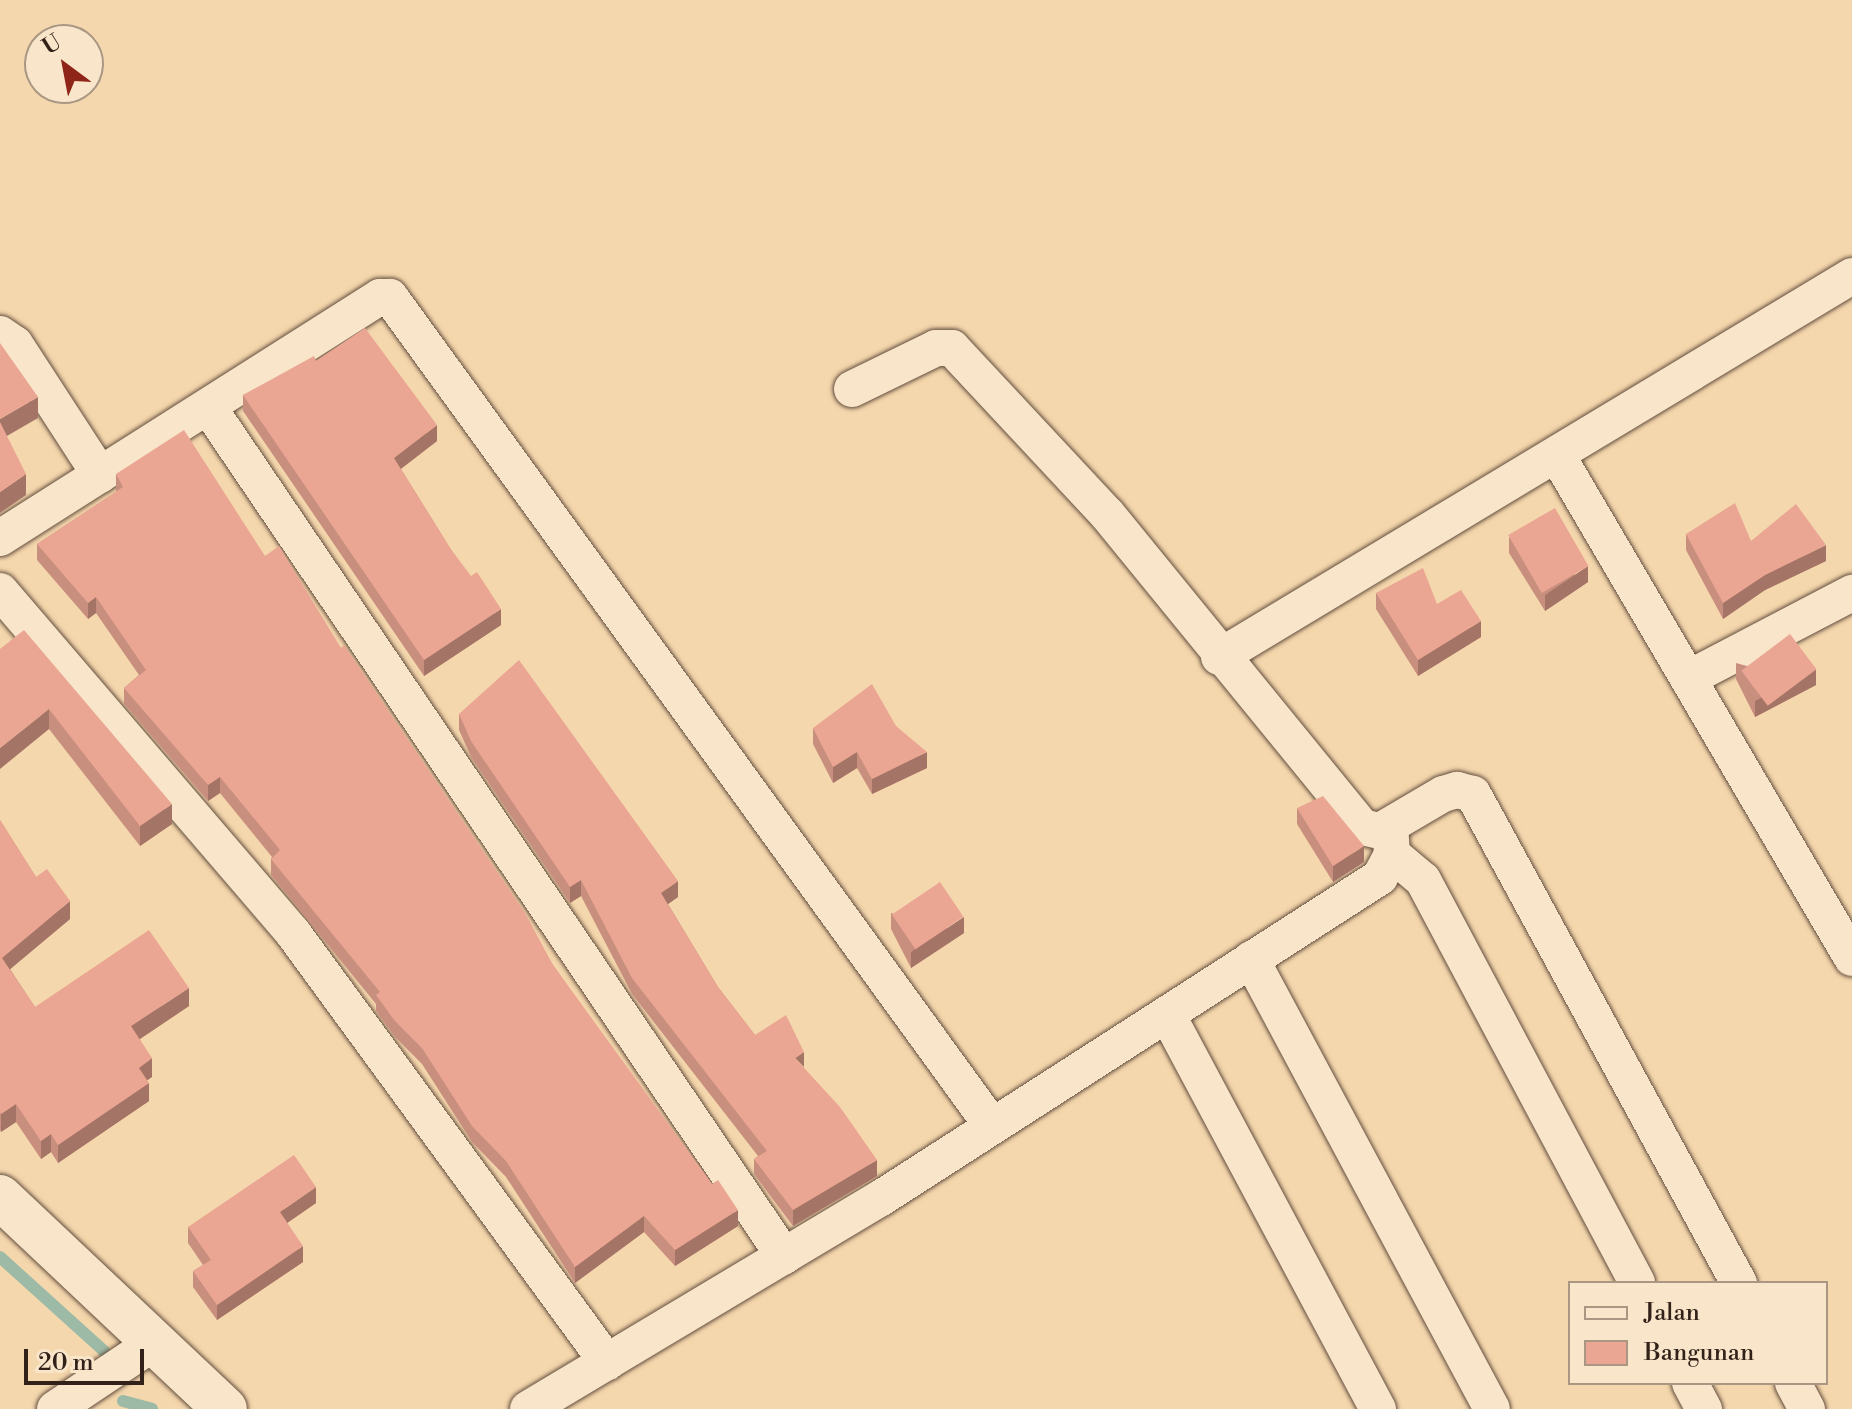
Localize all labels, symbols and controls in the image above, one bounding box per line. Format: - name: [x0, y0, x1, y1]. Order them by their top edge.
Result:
- north arrow: [24, 24, 104, 104]
- text: U: [38, 29, 66, 61]
- legend: [1568, 1281, 1828, 1385]
- text: Jalan: [1644, 1298, 1700, 1328]
- scale bar: [28, 1333, 148, 1383]
- text: Bangunan: [1644, 1338, 1754, 1368]
- text: 20 m: [38, 1348, 94, 1378]

